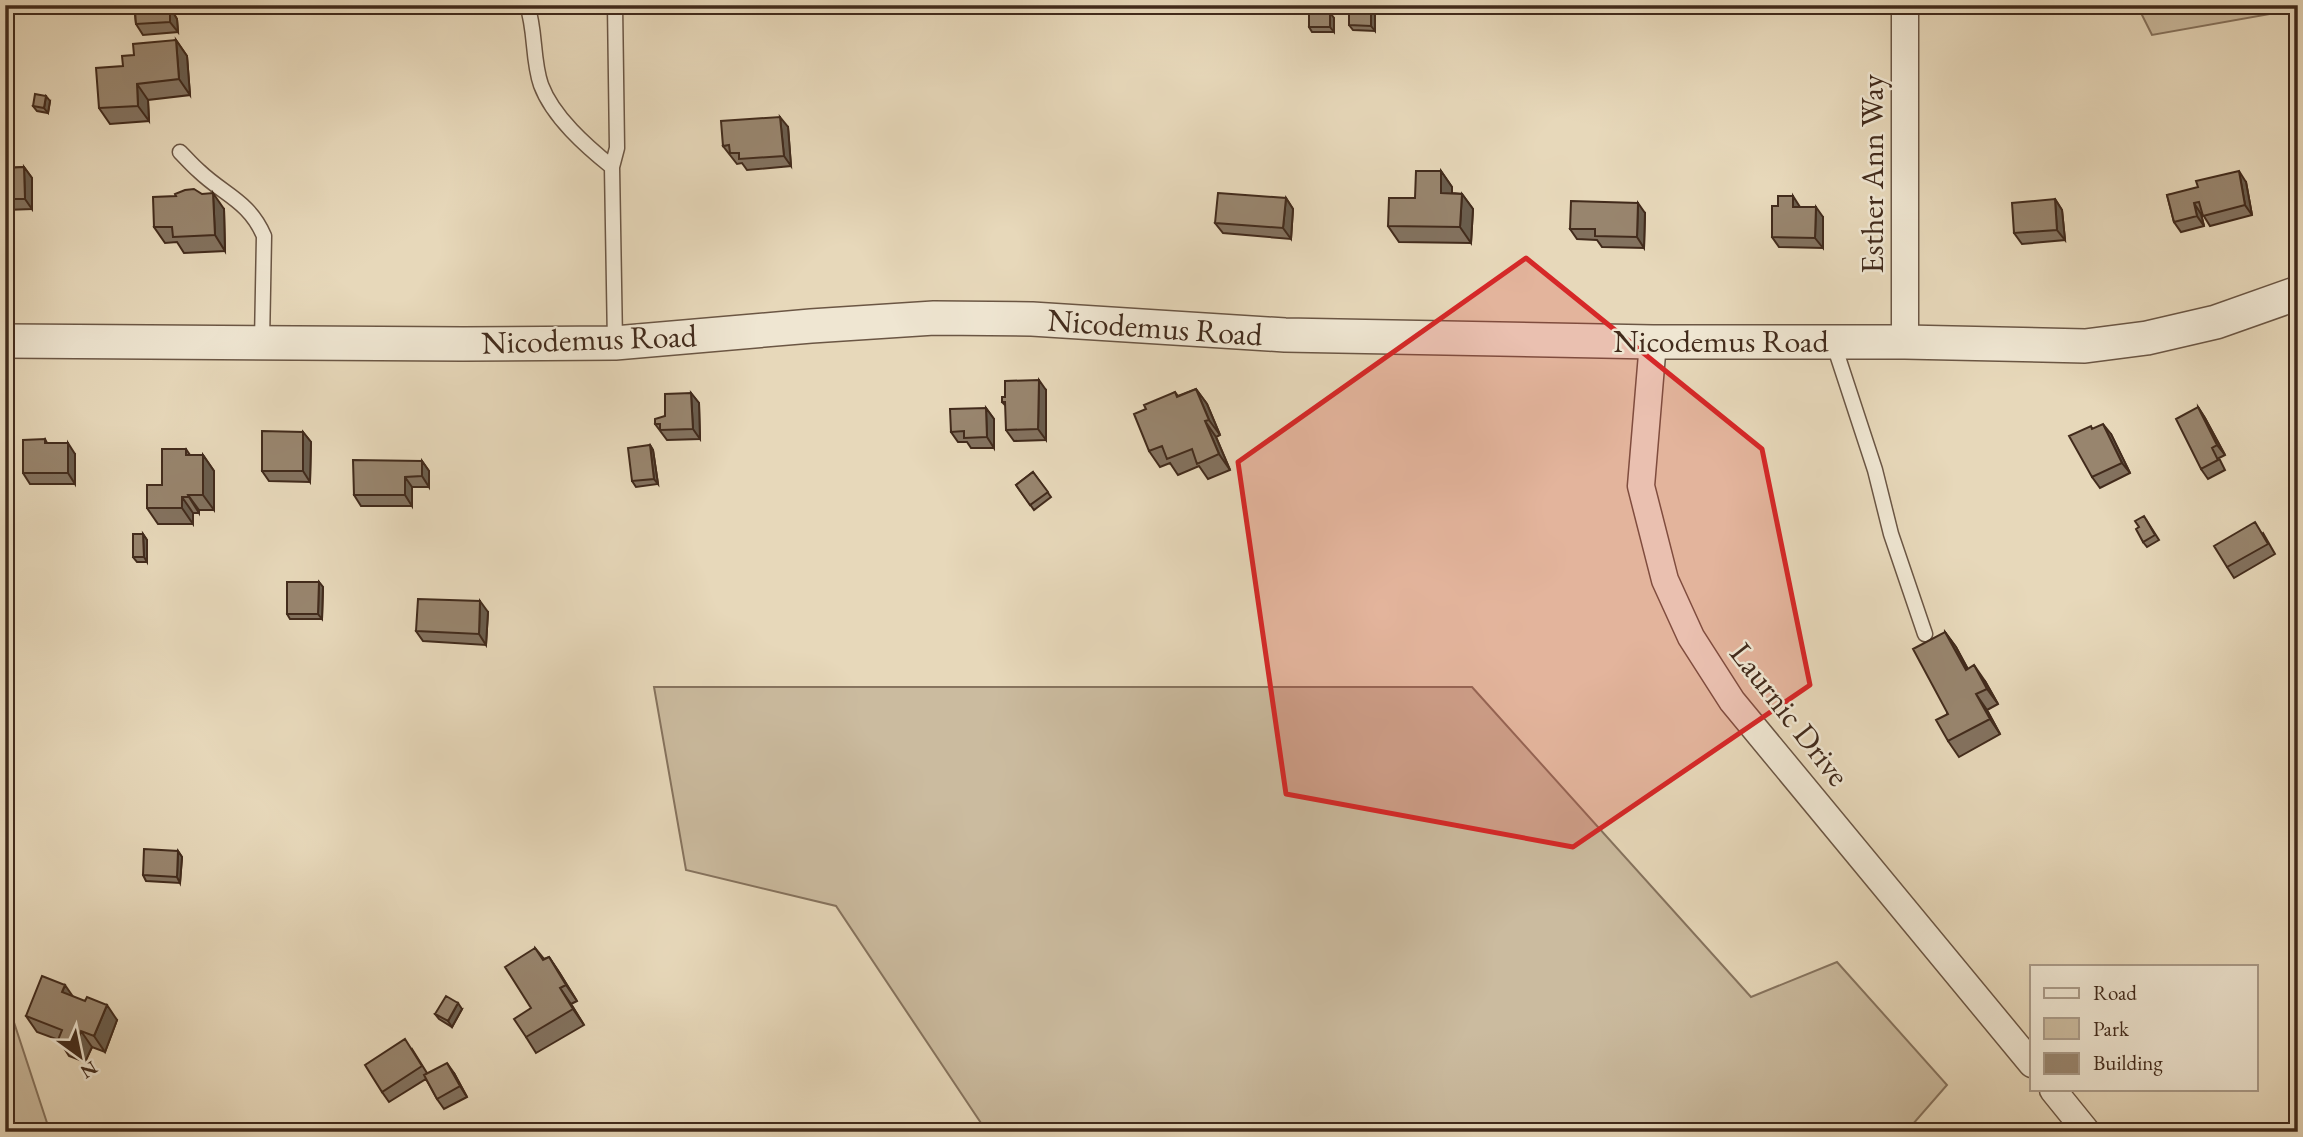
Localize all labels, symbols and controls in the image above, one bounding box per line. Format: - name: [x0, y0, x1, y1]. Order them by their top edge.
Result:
- street label: Esther Ann Way: [1851, 73, 1893, 274]
- street label: Nicodemus Road: [1046, 299, 1265, 356]
- street label: Nicodemus Road: [481, 314, 698, 364]
- street label: Nicodemus Road: [1613, 320, 1830, 362]
- street label: Laurnic Drive: [1721, 633, 1859, 795]
- legend: [2030, 965, 2258, 1092]
- text: Road: [2093, 979, 2137, 1006]
- text: Park: [2093, 1015, 2130, 1042]
- north arrow: [46, 1021, 116, 1092]
- text: Building: [2093, 1049, 2163, 1076]
- text: N: [75, 1055, 102, 1085]

